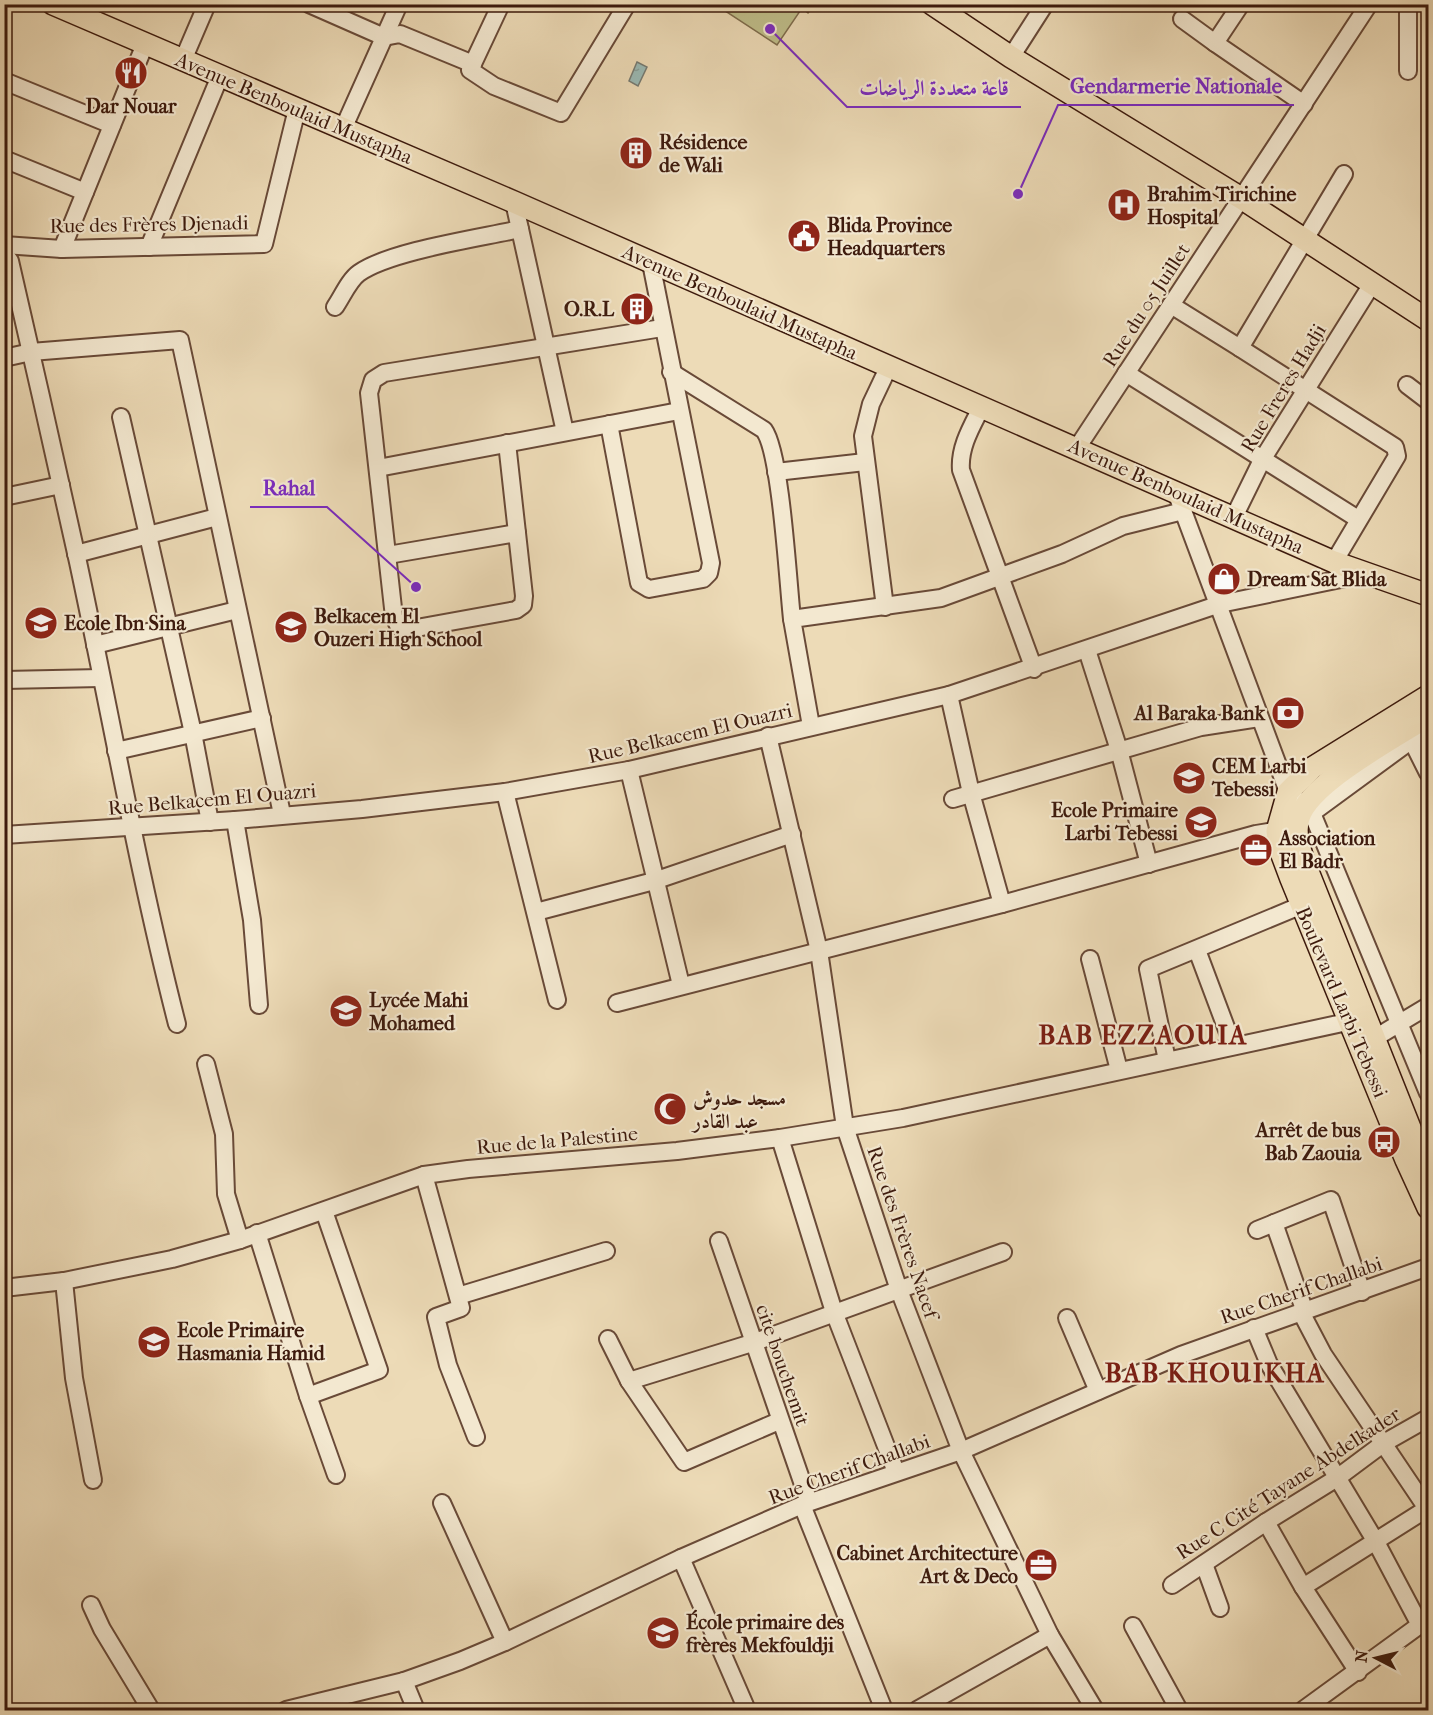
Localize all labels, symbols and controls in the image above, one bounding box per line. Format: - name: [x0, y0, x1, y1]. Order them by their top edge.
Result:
- street label: Avenue Benboulaid Mustapha: [171, 48, 416, 169]
- restaurant icon: Dar Nouar: [113, 55, 149, 91]
- callout: Gendarmerie Nationale: [1058, 66, 1294, 105]
- callout: قاعة متعددة الرياضات: [847, 68, 1021, 107]
- text: Gendarmerie Nationale: [1070, 74, 1283, 98]
- text: قاعة متعددة الرياضات: [859, 76, 1009, 101]
- place label: Dar Nouar: [85, 95, 177, 118]
- place label: Résidence de Wali: [659, 131, 747, 177]
- building icon: Résidence de Wali: [618, 135, 654, 171]
- place label: Brahim Tirichine Hospital: [1147, 183, 1297, 229]
- hospital icon: Brahim Tirichine Hospital: [1106, 187, 1142, 223]
- street label: Rue des Frères Djenadi: [49, 211, 249, 238]
- place label: Blida Province Headquarters: [827, 214, 952, 260]
- public building icon: Blida Province Headquarters: [786, 218, 822, 254]
- street label: Rue du 05 Juillet: [1098, 239, 1195, 371]
- street label: Avenue Benboulaid Mustapha: [618, 240, 862, 365]
- building icon: O.R.L: [619, 291, 655, 327]
- place label: O.R.L: [564, 298, 615, 321]
- street label: Rue Freres Hadji: [1236, 320, 1331, 457]
- street label: Avenue Benboulaid Mustapha: [1064, 434, 1308, 559]
- callout: Rahal: [250, 468, 327, 507]
- text: Rahal: [263, 476, 315, 500]
- shop icon: Dream Sat Blida: [1206, 561, 1242, 597]
- place label: Dream Sat Blida: [1247, 568, 1387, 591]
- school or university icon: Ecole Ibn Sina: [23, 605, 59, 641]
- place label: Belkacem El Ouzeri High School: [314, 605, 483, 651]
- school or university icon: Belkacem El Ouzeri High School: [273, 609, 309, 645]
- place label: Ecole Ibn Sina: [64, 612, 186, 635]
- bank icon: Al Baraka Bank: [1270, 695, 1306, 731]
- street label: Rue Belkacem El Ouazri: [586, 699, 794, 768]
- place label: Al Baraka Bank: [1132, 702, 1266, 725]
- place label: CEM Larbi Tebessi: [1211, 755, 1307, 801]
- school or university icon: CEM Larbi Tebessi: [1171, 760, 1207, 796]
- street label: Rue Belkacem El Ouazri: [107, 779, 317, 820]
- place label: Ecole Primaire Larbi Tebessi: [1051, 799, 1179, 845]
- school or university icon: Ecole Primaire Larbi Tebessi: [1183, 804, 1219, 840]
- place label: Association El Badr: [1277, 827, 1376, 873]
- office icon: Association El Badr: [1238, 832, 1274, 868]
- street label: Boulevard Larbi Tebessi: [1291, 903, 1392, 1101]
- place label: Lycée Mahi Mohamed: [368, 989, 470, 1035]
- school or university icon: Lycée Mahi Mohamed: [328, 993, 364, 1029]
- district label: BAB EZZAOUIA: [1038, 1020, 1248, 1051]
- place label: مسجد حدوش عبد القادر: [691, 1087, 786, 1133]
- mosque icon: مسجد حدوش عبد القادر: [652, 1091, 688, 1127]
- place label: Arrêt de bus Bab Zaouia: [1254, 1119, 1362, 1165]
- street label: Rue de la Palestine: [475, 1122, 639, 1159]
- bus stop icon: Arrêt de bus Bab Zaouia: [1366, 1124, 1402, 1160]
- street label: Rue des Frères Nacef: [862, 1143, 944, 1325]
- street label: Rue Cherif Challabi: [1217, 1252, 1385, 1329]
- street label: cite bouchemit: [751, 1301, 814, 1429]
- place label: Ecole Primaire Hasmania Hamid: [177, 1319, 326, 1365]
- school or university icon: Ecole Primaire Hasmania Hamid: [136, 1324, 172, 1360]
- district label: BAB KHOUIKHA: [1105, 1358, 1325, 1389]
- street label: Rue C Cité Tayane Abdelkader: [1172, 1402, 1405, 1564]
- street label: Rue Cherif Challabi: [765, 1430, 933, 1509]
- place label: Cabinet Architecture Art & Deco: [836, 1542, 1018, 1588]
- office icon: Cabinet Architecture Art & Deco: [1023, 1547, 1059, 1583]
- place label: École primaire des frères Mekfouldji: [685, 1609, 845, 1657]
- school or university icon: École primaire des frères Mekfouldji: [645, 1615, 681, 1651]
- north arrow: [1346, 1628, 1406, 1688]
- text: N: [1351, 1648, 1372, 1663]

